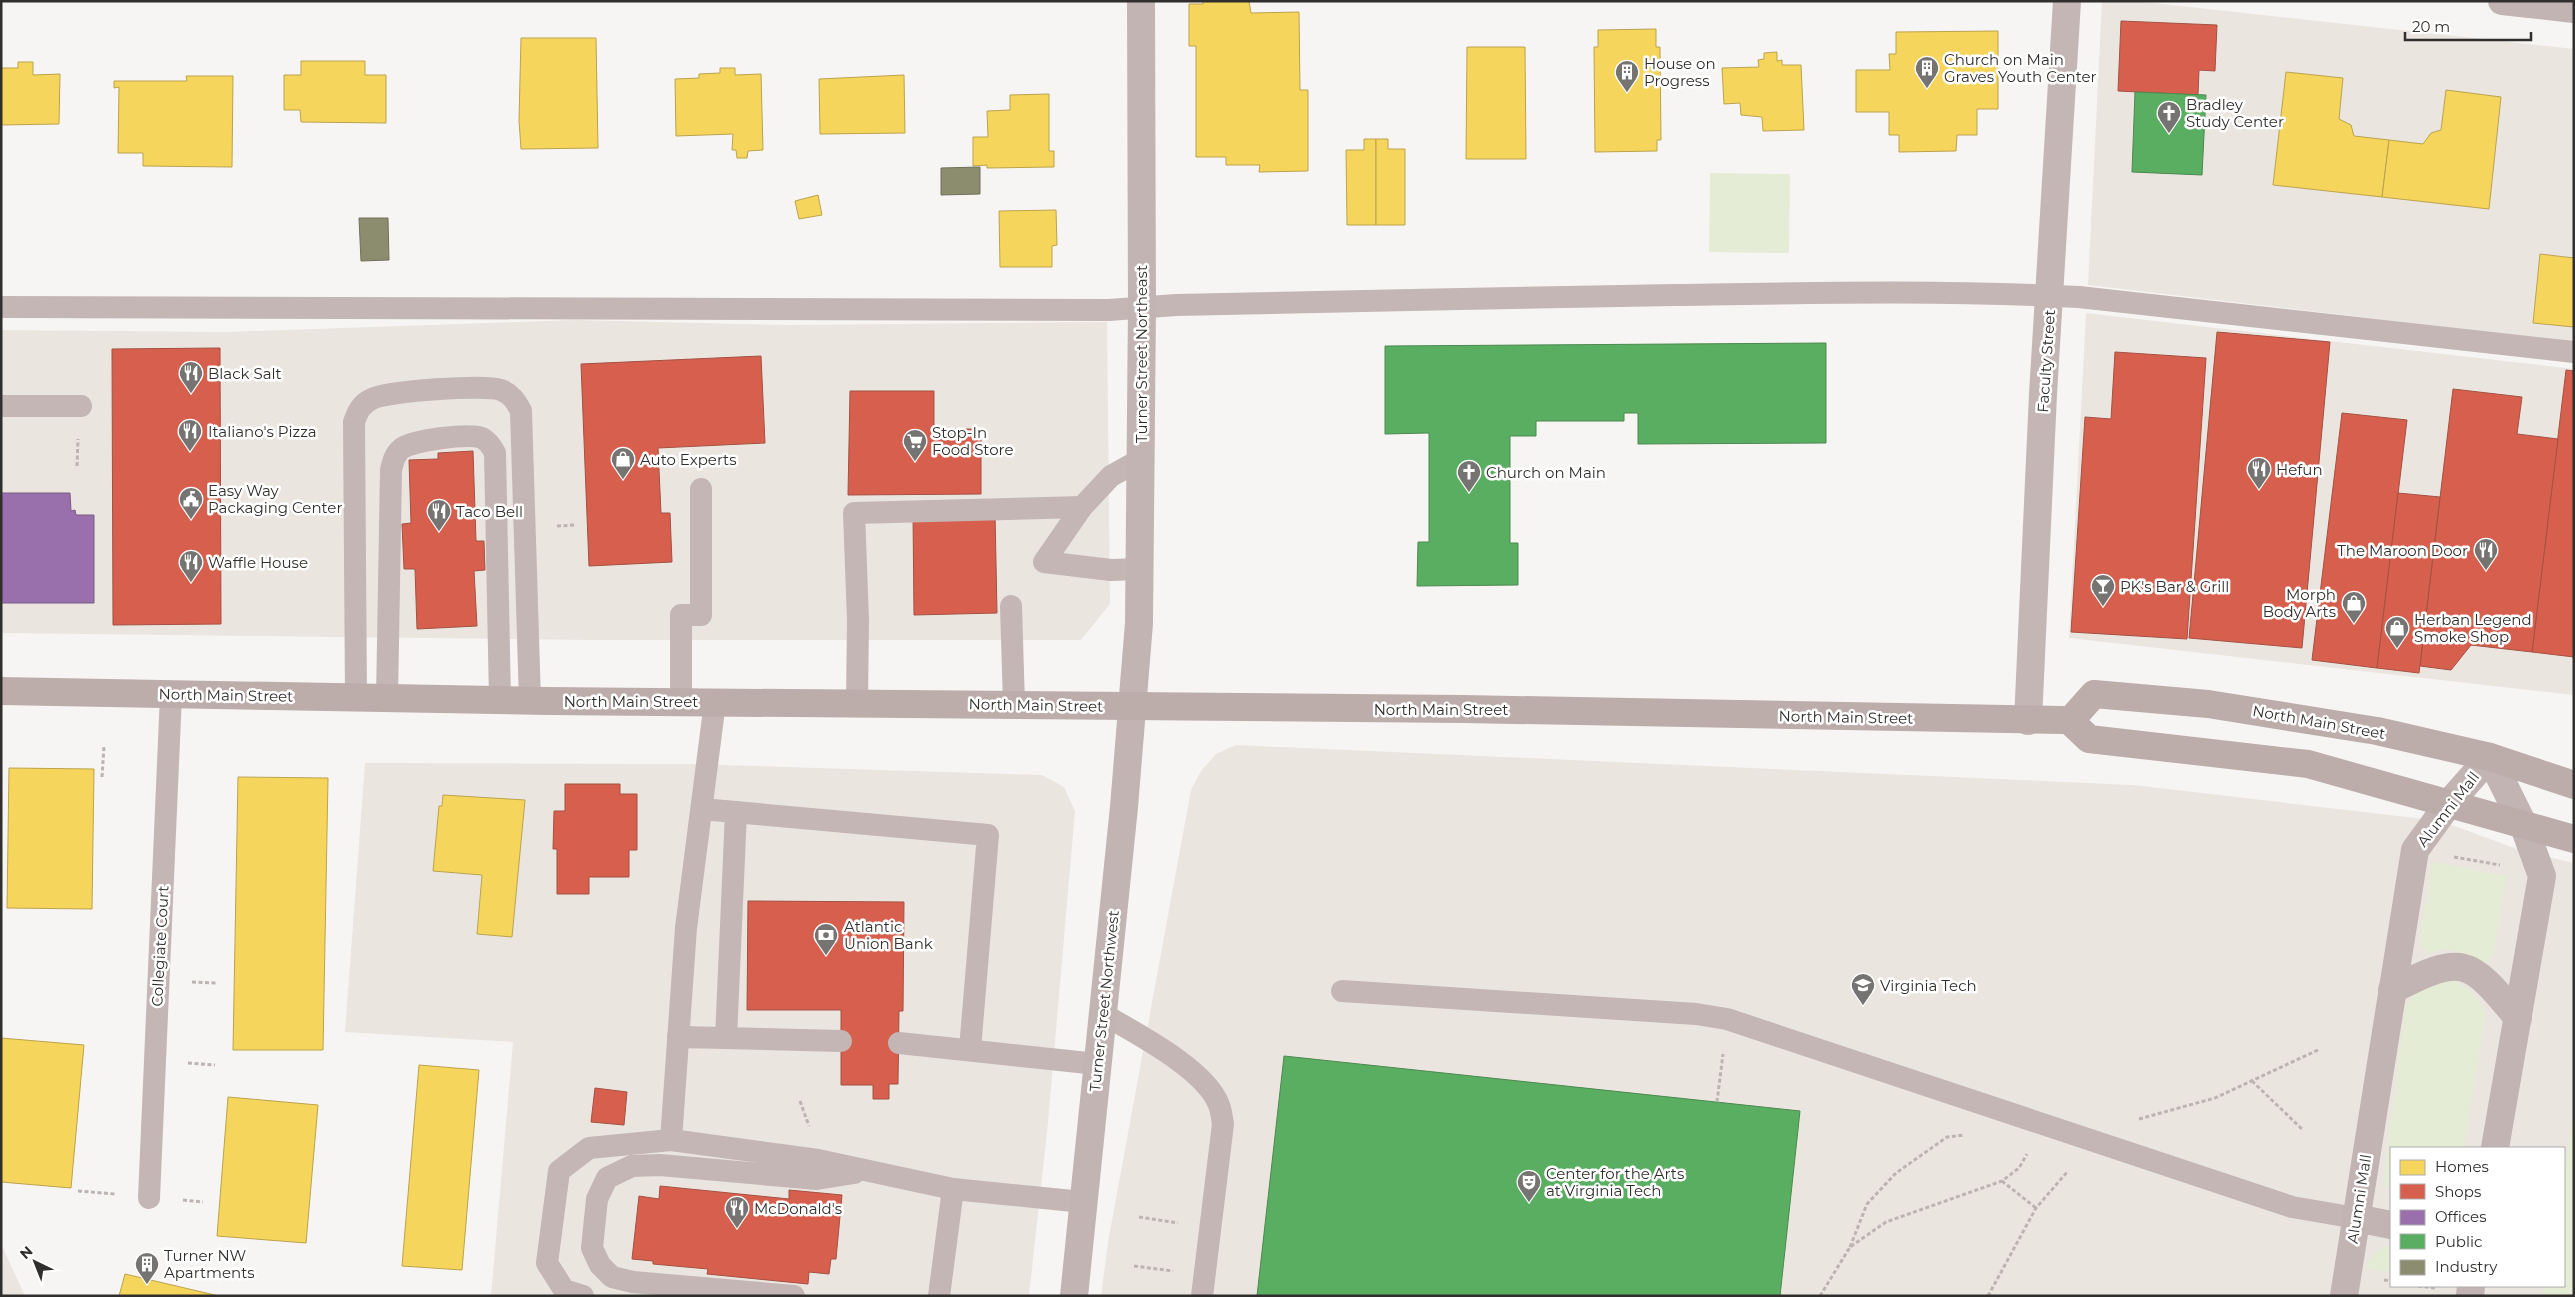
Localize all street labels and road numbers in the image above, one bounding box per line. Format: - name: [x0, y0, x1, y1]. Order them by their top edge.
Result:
- street label: Turner Street Northeast: [1132, 265, 1151, 443]
- street label: Faculty Street: [2033, 309, 2059, 413]
- street label: North Main Street: [159, 684, 293, 706]
- street label: North Main Street: [564, 692, 698, 711]
- street label: North Main Street: [969, 694, 1103, 716]
- street label: North Main Street: [1374, 700, 1508, 719]
- street label: North Main Street: [2251, 701, 2387, 743]
- street label: North Main Street: [1779, 706, 1913, 728]
- street label: Alumni Mall: [2413, 768, 2483, 850]
- street label: Collegiate Court: [147, 885, 173, 1007]
- street label: Turner Street Northwest: [1085, 909, 1123, 1093]
- street label: Alumni Mall: [2343, 1153, 2375, 1245]

